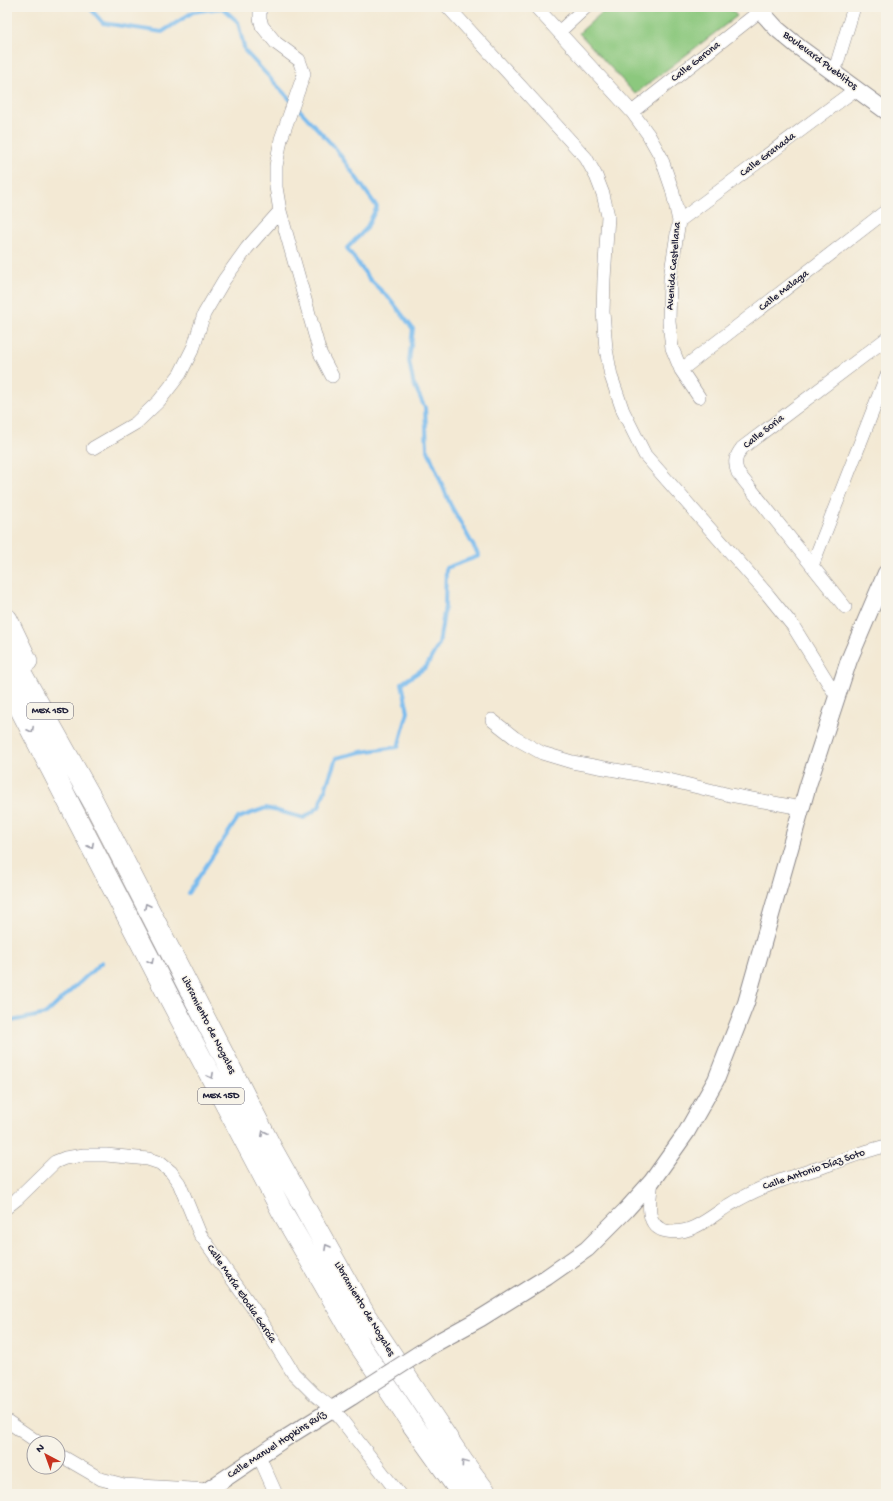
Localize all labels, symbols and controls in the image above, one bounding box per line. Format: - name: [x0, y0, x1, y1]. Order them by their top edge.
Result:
- street label: Boulevard Pueblitos: [780, 28, 860, 94]
- street label: Calle Gerona: [669, 39, 724, 85]
- street label: Calle Granada: [738, 130, 799, 180]
- street label: Avenida Castellana: [664, 221, 684, 311]
- street label: Calle Malaga: [757, 267, 812, 314]
- street label: Calle Soria: [741, 412, 787, 452]
- road number: MEX 15D: [27, 703, 73, 719]
- one-way arrow: [26, 726, 34, 734]
- one-way arrow: [86, 842, 94, 849]
- one-way arrow: [144, 902, 152, 910]
- one-way arrow: [146, 957, 154, 964]
- street label: Libramiento de Nogales: [178, 974, 238, 1077]
- one-way arrow: [206, 1072, 214, 1080]
- road number: MEX 15D: [198, 1088, 244, 1104]
- one-way arrow: [261, 1130, 269, 1137]
- street label: Calle Antonio Díaz Soto: [761, 1147, 867, 1193]
- street label: Calle María Elodia García: [204, 1243, 279, 1346]
- one-way arrow: [324, 1244, 331, 1251]
- street label: Libramiento de Nogales: [331, 1260, 398, 1359]
- street label: Calle Manuel Hopkins Ruíz: [226, 1408, 329, 1481]
- north arrow: [26, 1435, 66, 1475]
- text: N: [34, 1442, 47, 1456]
- one-way arrow: [461, 1460, 469, 1467]

